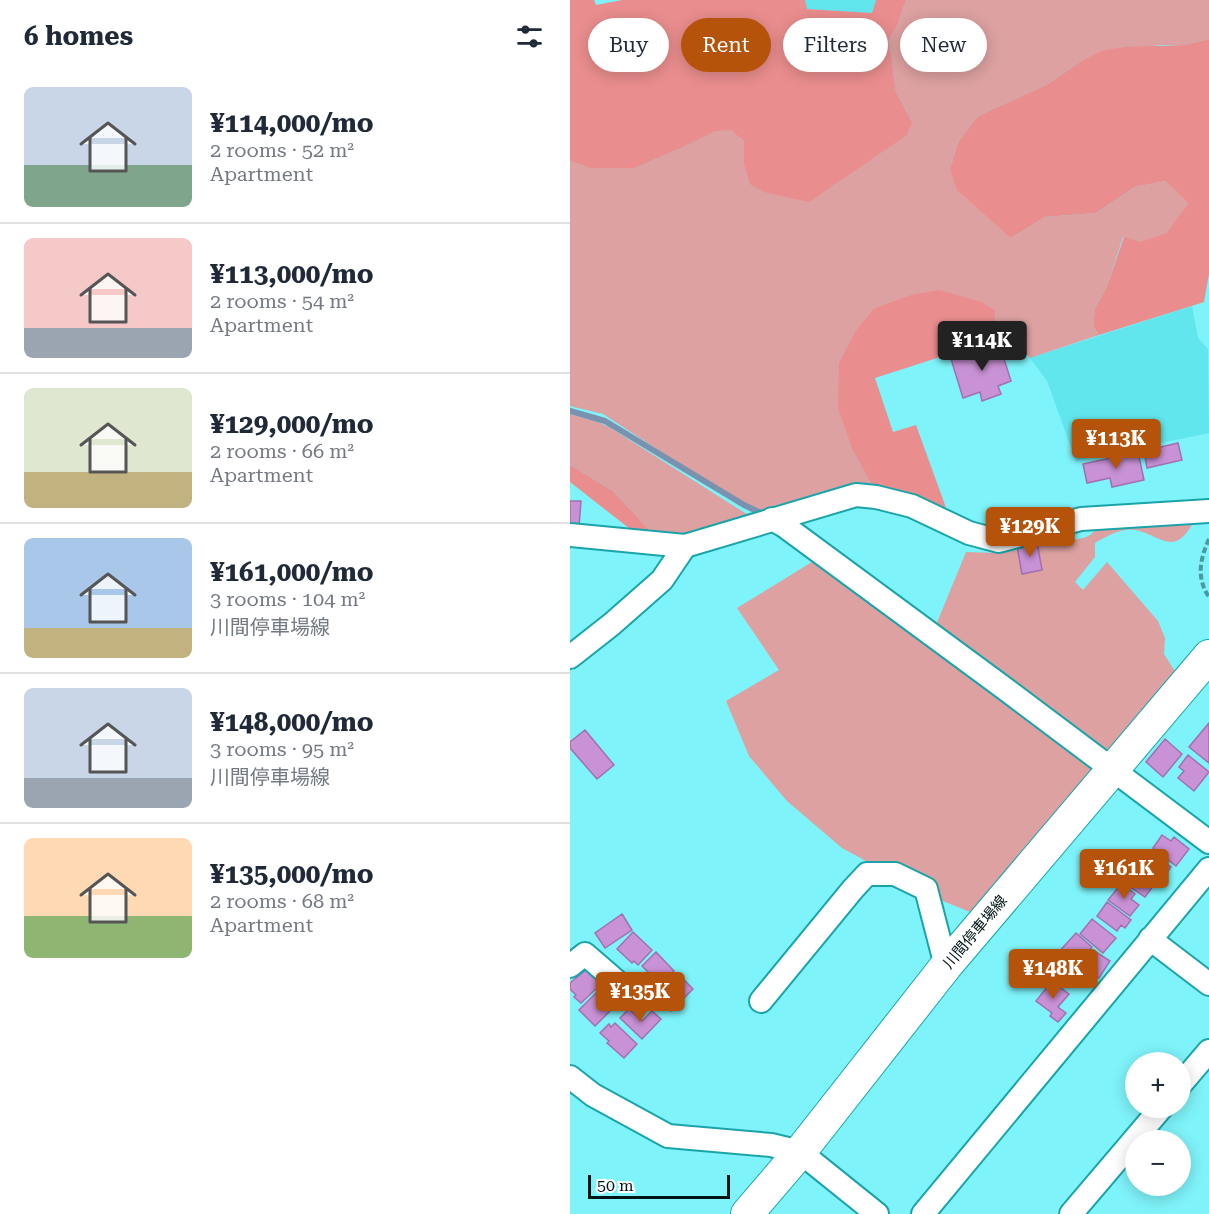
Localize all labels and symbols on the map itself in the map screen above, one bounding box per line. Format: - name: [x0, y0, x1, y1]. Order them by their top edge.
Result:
- pin: ¥114K: [940, 321, 1024, 372]
- pin: ¥113K: [1074, 419, 1158, 470]
- pin: ¥129K: [988, 507, 1072, 558]
- pin: ¥161K: [1082, 849, 1166, 900]
- street label: 川間停車場線: [939, 892, 1011, 972]
- pin: ¥148K: [1011, 949, 1095, 1000]
- pin: ¥135K: [598, 972, 682, 1023]
- scale bar: [588, 1172, 730, 1200]

